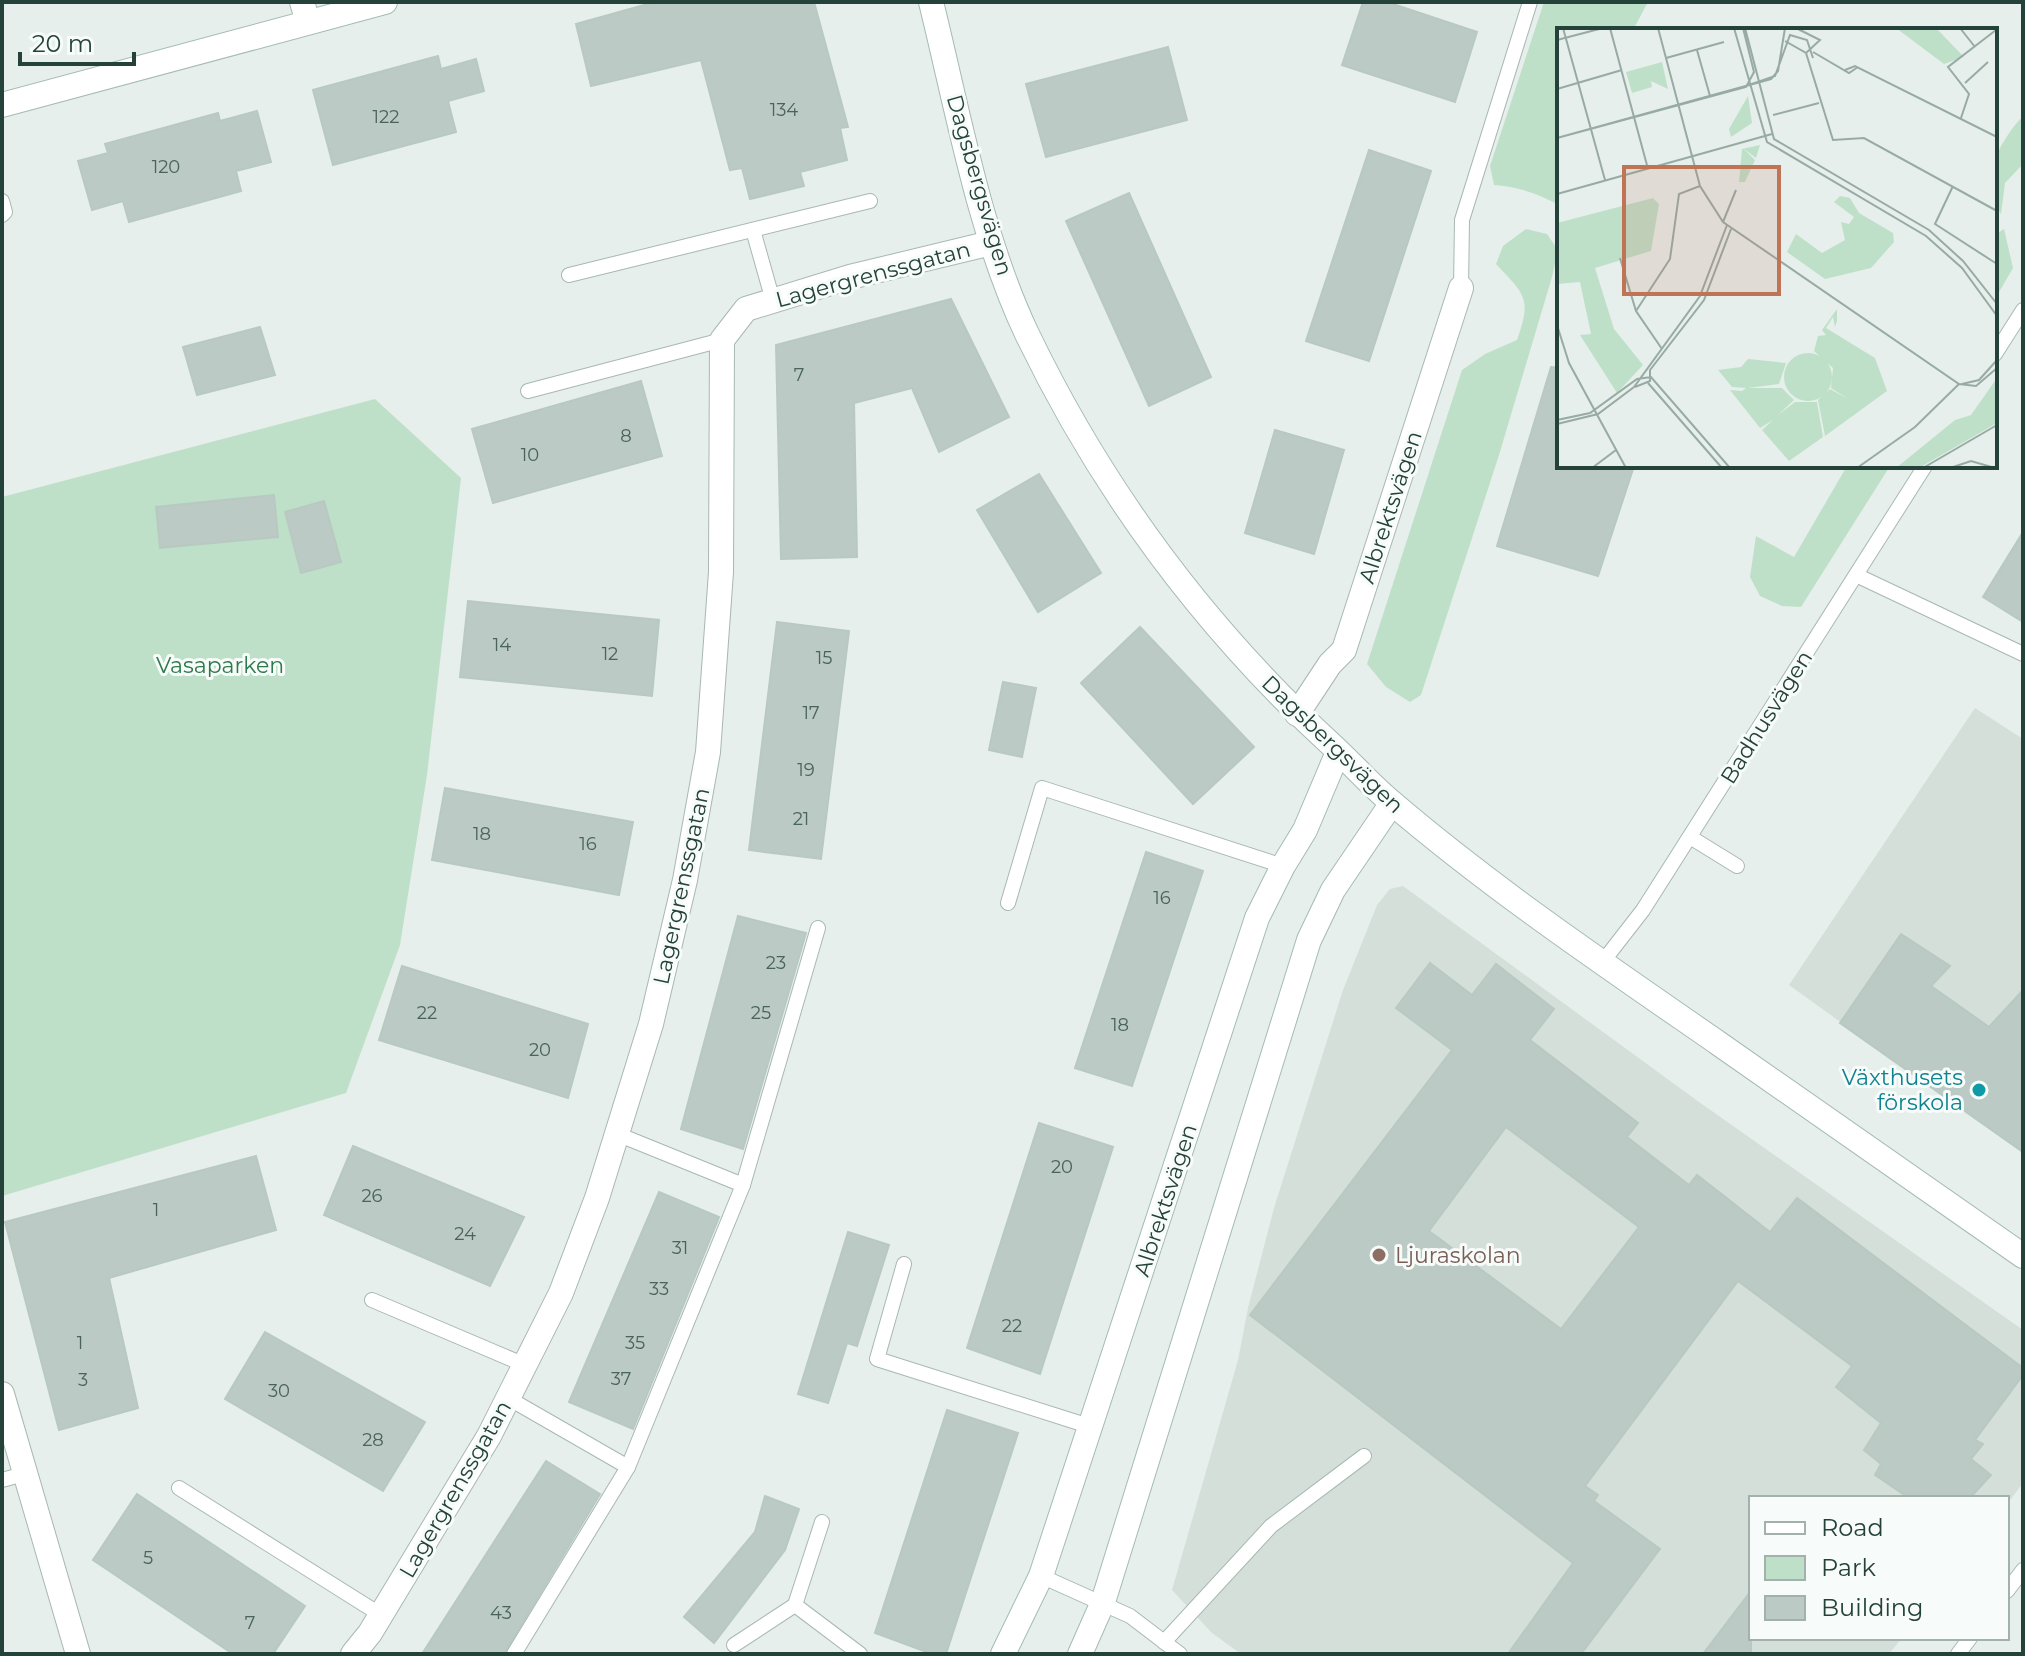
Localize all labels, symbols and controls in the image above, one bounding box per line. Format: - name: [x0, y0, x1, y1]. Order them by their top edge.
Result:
- scale bar: [20, 16, 134, 66]
- inset map: [1557, 28, 1997, 468]
- text: 20 m: [32, 29, 93, 58]
- street label: Dagsbergsvägen: [941, 92, 1018, 279]
- house number: 134: [770, 99, 798, 121]
- house number: 122: [373, 106, 399, 128]
- house number: 120: [152, 156, 180, 178]
- street label: Lagergrenssgatan: [773, 235, 973, 313]
- house number: 7: [794, 364, 804, 386]
- house number: 8: [620, 425, 632, 447]
- street label: Albrektsvägen: [1353, 427, 1428, 587]
- house number: 10: [521, 444, 539, 466]
- house number: 14: [493, 634, 511, 656]
- house number: 12: [602, 643, 618, 665]
- street label: Badhusvägen: [1715, 646, 1818, 789]
- house number: 15: [816, 647, 832, 669]
- park label: Vasaparken: [156, 652, 284, 679]
- street label: Dagsbergsvägen: [1256, 670, 1409, 819]
- house number: 17: [802, 702, 820, 724]
- house number: 19: [797, 759, 815, 781]
- street label: Lagergrenssgatan: [647, 785, 716, 987]
- house number: 21: [793, 808, 809, 830]
- house number: 18: [473, 823, 491, 845]
- house number: 16: [579, 833, 597, 855]
- house number: 16: [1153, 887, 1171, 909]
- house number: 23: [766, 952, 786, 974]
- house number: 22: [417, 1002, 437, 1024]
- house number: 25: [751, 1002, 771, 1024]
- house number: 18: [1111, 1014, 1129, 1036]
- house number: 20: [529, 1039, 551, 1061]
- place label: Växthusets förskola: [1842, 1064, 1963, 1116]
- marker: Växthusets förskola: [1970, 1081, 1988, 1099]
- street label: Albrektsvägen: [1128, 1120, 1203, 1280]
- house number: 20: [1051, 1156, 1073, 1178]
- house number: 26: [361, 1185, 383, 1207]
- house number: 1: [153, 1199, 159, 1221]
- house number: 24: [454, 1223, 476, 1245]
- house number: 31: [672, 1237, 688, 1259]
- place label: Ljuraskolan: [1395, 1242, 1521, 1269]
- marker: Ljuraskolan: [1370, 1246, 1388, 1264]
- house number: 33: [649, 1278, 669, 1300]
- house number: 22: [1002, 1315, 1022, 1337]
- house number: 1: [77, 1332, 83, 1354]
- house number: 35: [625, 1332, 645, 1354]
- house number: 37: [611, 1368, 631, 1390]
- house number: 3: [78, 1369, 88, 1391]
- house number: 30: [268, 1380, 290, 1402]
- street label: Lagergrenssgatan: [394, 1396, 517, 1583]
- house number: 28: [362, 1429, 384, 1451]
- legend: [1749, 1496, 2009, 1640]
- text: Road: [1821, 1513, 1884, 1542]
- house number: 5: [143, 1547, 153, 1569]
- text: Park: [1821, 1553, 1876, 1582]
- text: Building: [1821, 1593, 1924, 1622]
- house number: 43: [490, 1602, 512, 1624]
- house number: 7: [245, 1612, 255, 1634]

